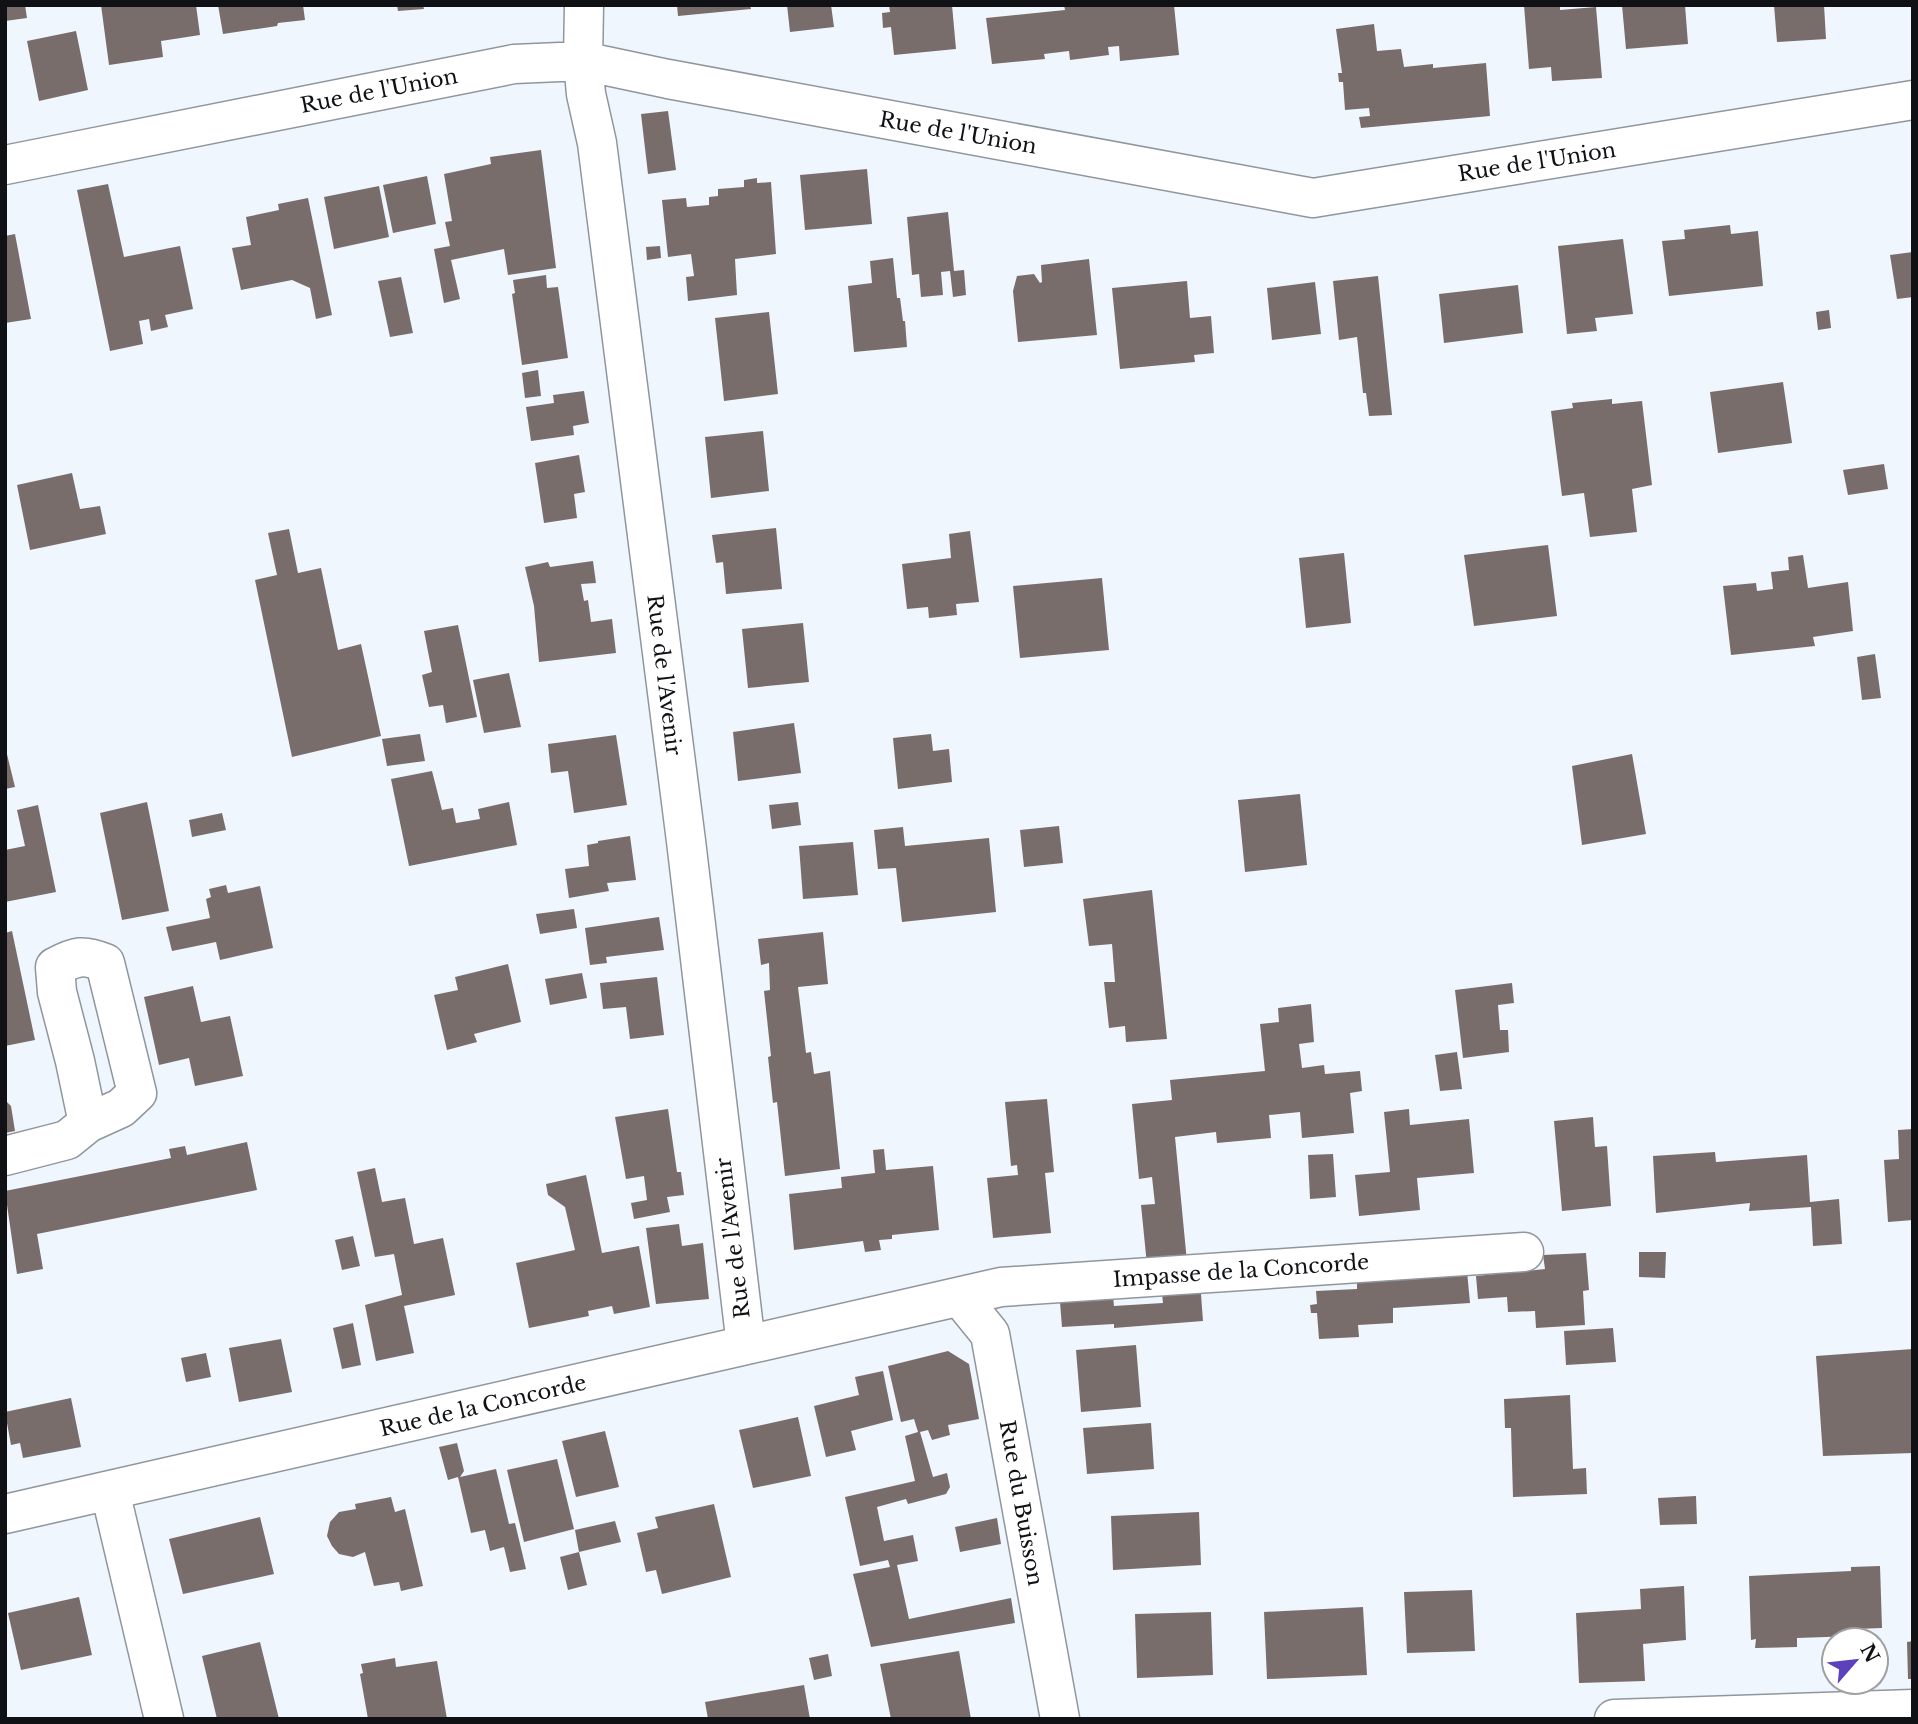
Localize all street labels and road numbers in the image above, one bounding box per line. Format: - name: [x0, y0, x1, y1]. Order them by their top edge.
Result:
- street label: Rue de l'Union: [298, 63, 460, 119]
- street label: Rue de l'Union: [877, 106, 1039, 160]
- street label: Rue de l'Union: [1456, 137, 1618, 187]
- street label: Rue de l'Avenir: [641, 593, 687, 757]
- street label: Rue de l'Avenir: [710, 1156, 756, 1320]
- street label: Impasse de la Concorde: [1112, 1249, 1370, 1293]
- street label: Rue de la Concorde: [377, 1370, 589, 1442]
- street label: Rue du Buisson: [994, 1418, 1048, 1588]

